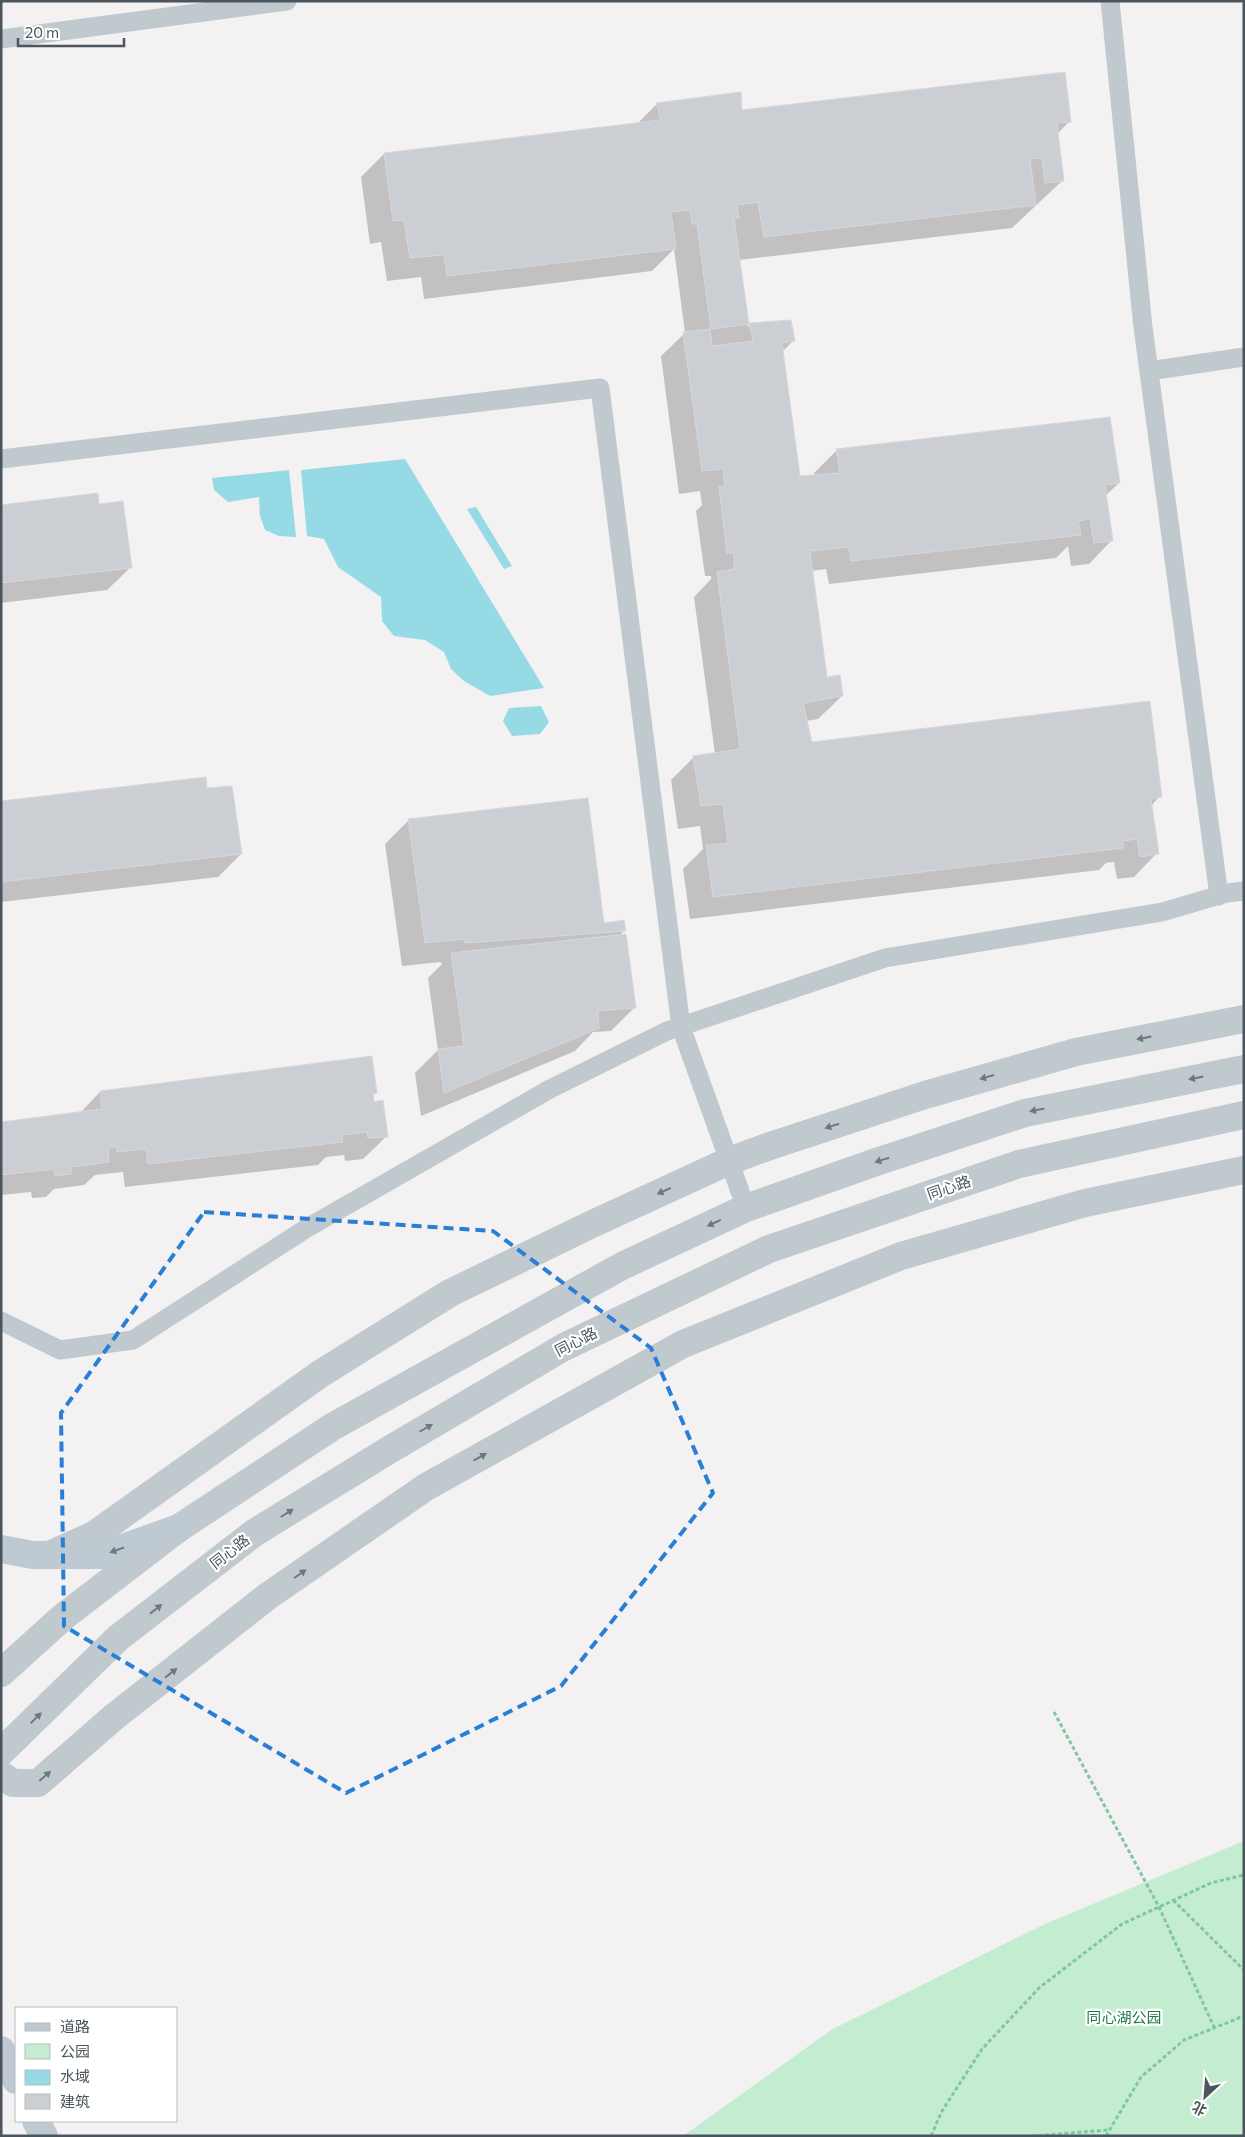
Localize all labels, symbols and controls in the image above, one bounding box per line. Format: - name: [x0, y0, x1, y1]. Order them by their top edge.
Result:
- scale bar: [18, 15, 124, 47]
- text: 20 m: [25, 23, 59, 41]
- one-way arrow: [1136, 1035, 1152, 1043]
- one-way arrow: [979, 1074, 994, 1082]
- one-way arrow: [1188, 1075, 1204, 1083]
- one-way arrow: [1029, 1106, 1044, 1114]
- one-way arrow: [824, 1122, 839, 1130]
- one-way arrow: [874, 1156, 889, 1164]
- street label: 同心路: [924, 1171, 973, 1203]
- one-way arrow: [657, 1187, 671, 1195]
- one-way arrow: [707, 1220, 721, 1228]
- street label: 同心路: [551, 1323, 600, 1359]
- one-way arrow: [419, 1424, 432, 1433]
- one-way arrow: [473, 1453, 487, 1461]
- one-way arrow: [281, 1508, 294, 1517]
- street label: 同心路: [206, 1530, 253, 1572]
- one-way arrow: [109, 1547, 124, 1554]
- one-way arrow: [293, 1569, 307, 1579]
- one-way arrow: [149, 1603, 162, 1614]
- one-way arrow: [164, 1667, 177, 1678]
- one-way arrow: [30, 1712, 42, 1724]
- one-way arrow: [39, 1771, 52, 1782]
- legend: [15, 2007, 178, 2122]
- park label: 同心湖公园: [1086, 2008, 1162, 2026]
- text: 道路: [60, 2017, 90, 2035]
- text: 公园: [60, 2042, 90, 2060]
- text: 水域: [60, 2067, 90, 2085]
- north arrow: [1180, 2072, 1230, 2122]
- text: 建筑: [60, 2092, 90, 2110]
- text: 北: [1189, 2098, 1209, 2120]

